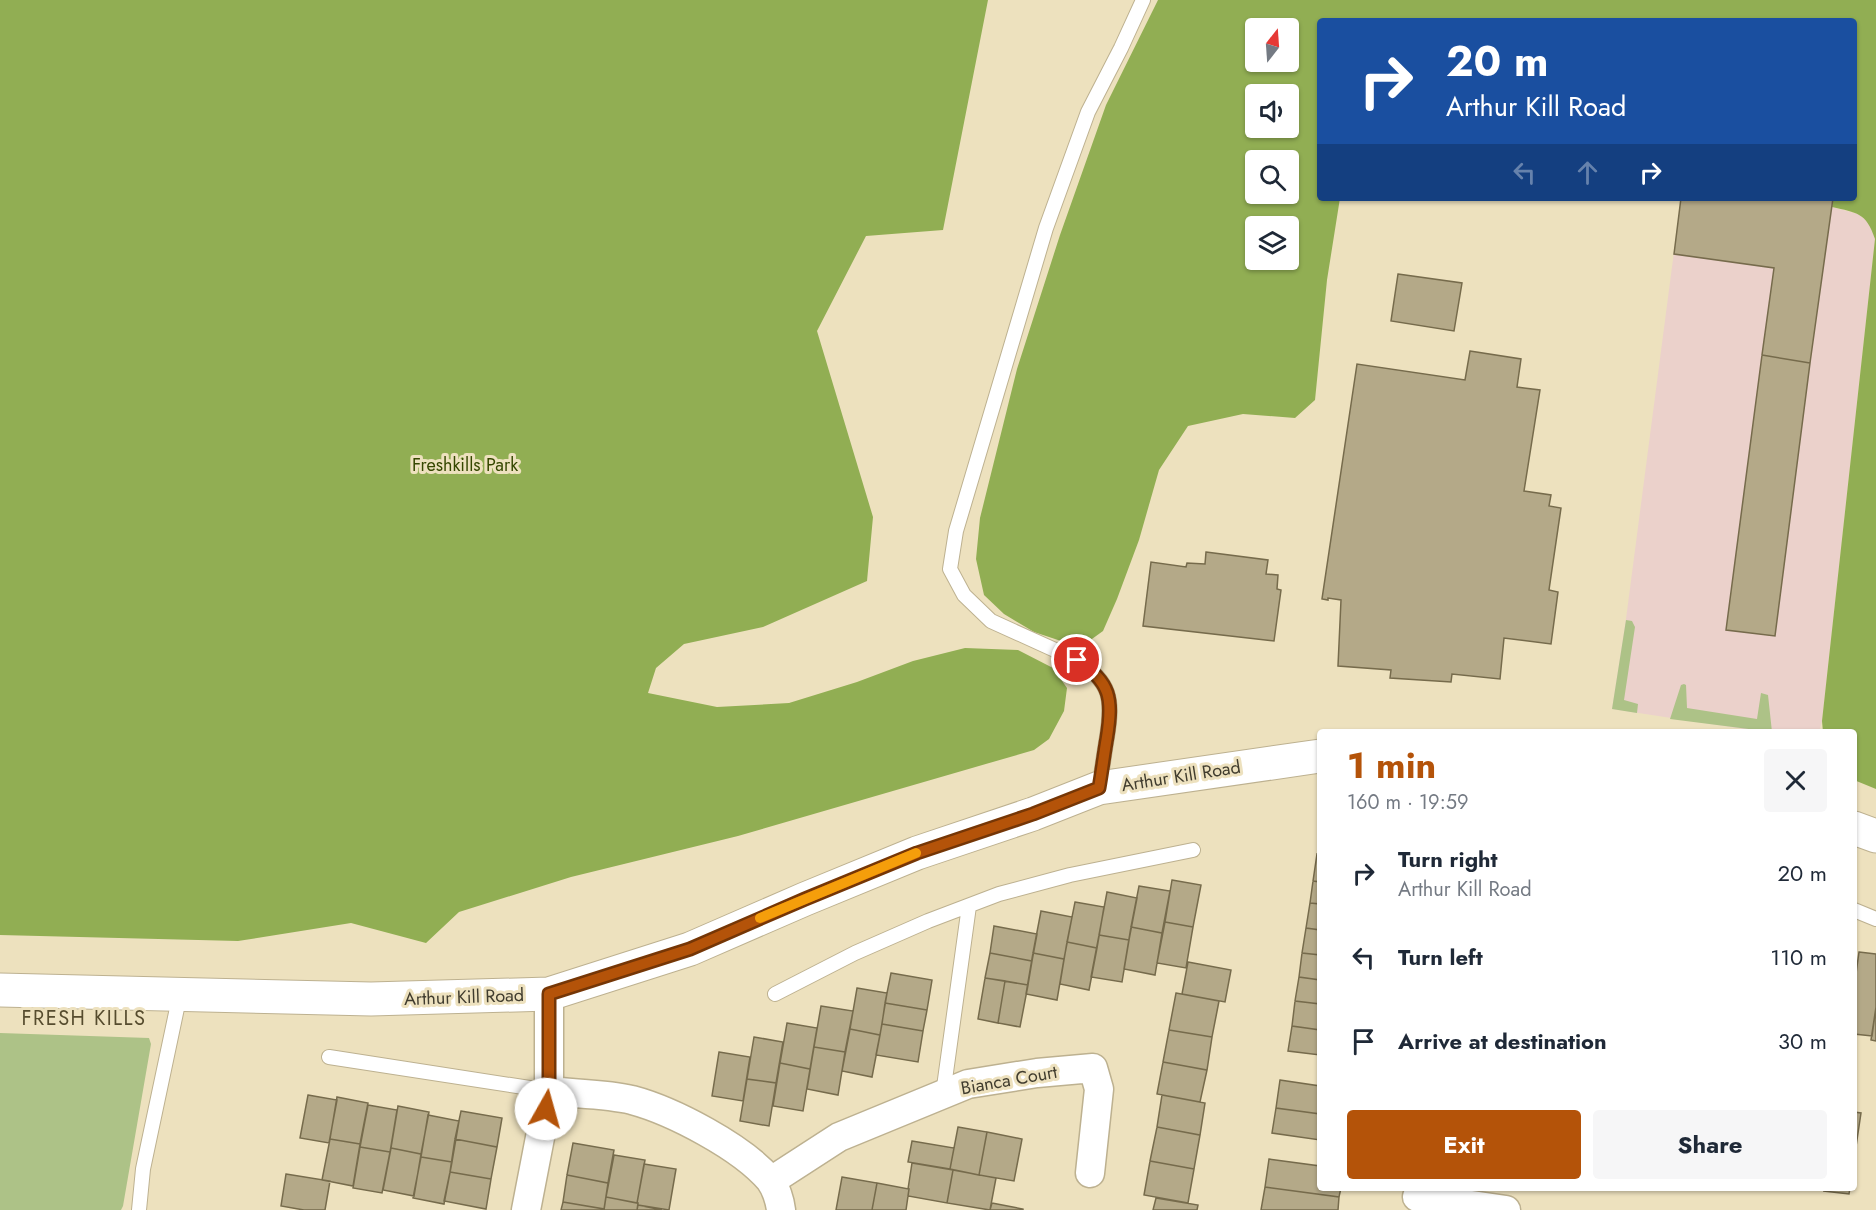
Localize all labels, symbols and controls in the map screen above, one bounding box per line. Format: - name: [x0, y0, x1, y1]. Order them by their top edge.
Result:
- north arrow: [1245, 18, 1299, 72]
- map controls: [1245, 18, 1299, 270]
- text: 20 m: [1446, 31, 1548, 92]
- icon: right: [1347, 42, 1425, 120]
- button: sound: [1245, 84, 1299, 138]
- text: Arthur Kill Road: [1446, 87, 1626, 126]
- button: search: [1245, 150, 1299, 204]
- icon: left: [1508, 156, 1541, 189]
- icon: ahead: [1571, 156, 1604, 189]
- icon: right: [1634, 156, 1667, 189]
- button: layers: [1245, 216, 1299, 270]
- park label: Freshkills Park: [412, 452, 518, 478]
- pin: [1051, 634, 1102, 685]
- icon: arrive: [1060, 643, 1093, 676]
- text: 1 min: [1347, 739, 1436, 791]
- button: close: [1764, 749, 1827, 812]
- street label: Arthur Kill Road: [1120, 754, 1242, 798]
- text: 160 m · 19:59: [1347, 788, 1468, 817]
- text: Turn right: [1398, 843, 1498, 875]
- icon: right: [1347, 857, 1380, 890]
- text: 20 m: [1778, 857, 1827, 889]
- text: Arthur Kill Road: [1398, 875, 1532, 904]
- icon: left: [1347, 941, 1380, 974]
- text: Turn left: [1398, 941, 1483, 973]
- text: 110 m: [1770, 941, 1827, 973]
- street label: Arthur Kill Road: [403, 982, 525, 1012]
- district label: FRESH KILLS: [21, 1004, 147, 1033]
- icon: arrive: [1347, 1025, 1380, 1058]
- text: Arrive at destination: [1398, 1025, 1607, 1057]
- text: 30 m: [1778, 1025, 1827, 1057]
- street label: Bianca Court: [959, 1059, 1060, 1101]
- position arrow: [514, 1077, 578, 1141]
- button: Exit: [1347, 1110, 1581, 1179]
- button: Share: [1593, 1110, 1827, 1179]

